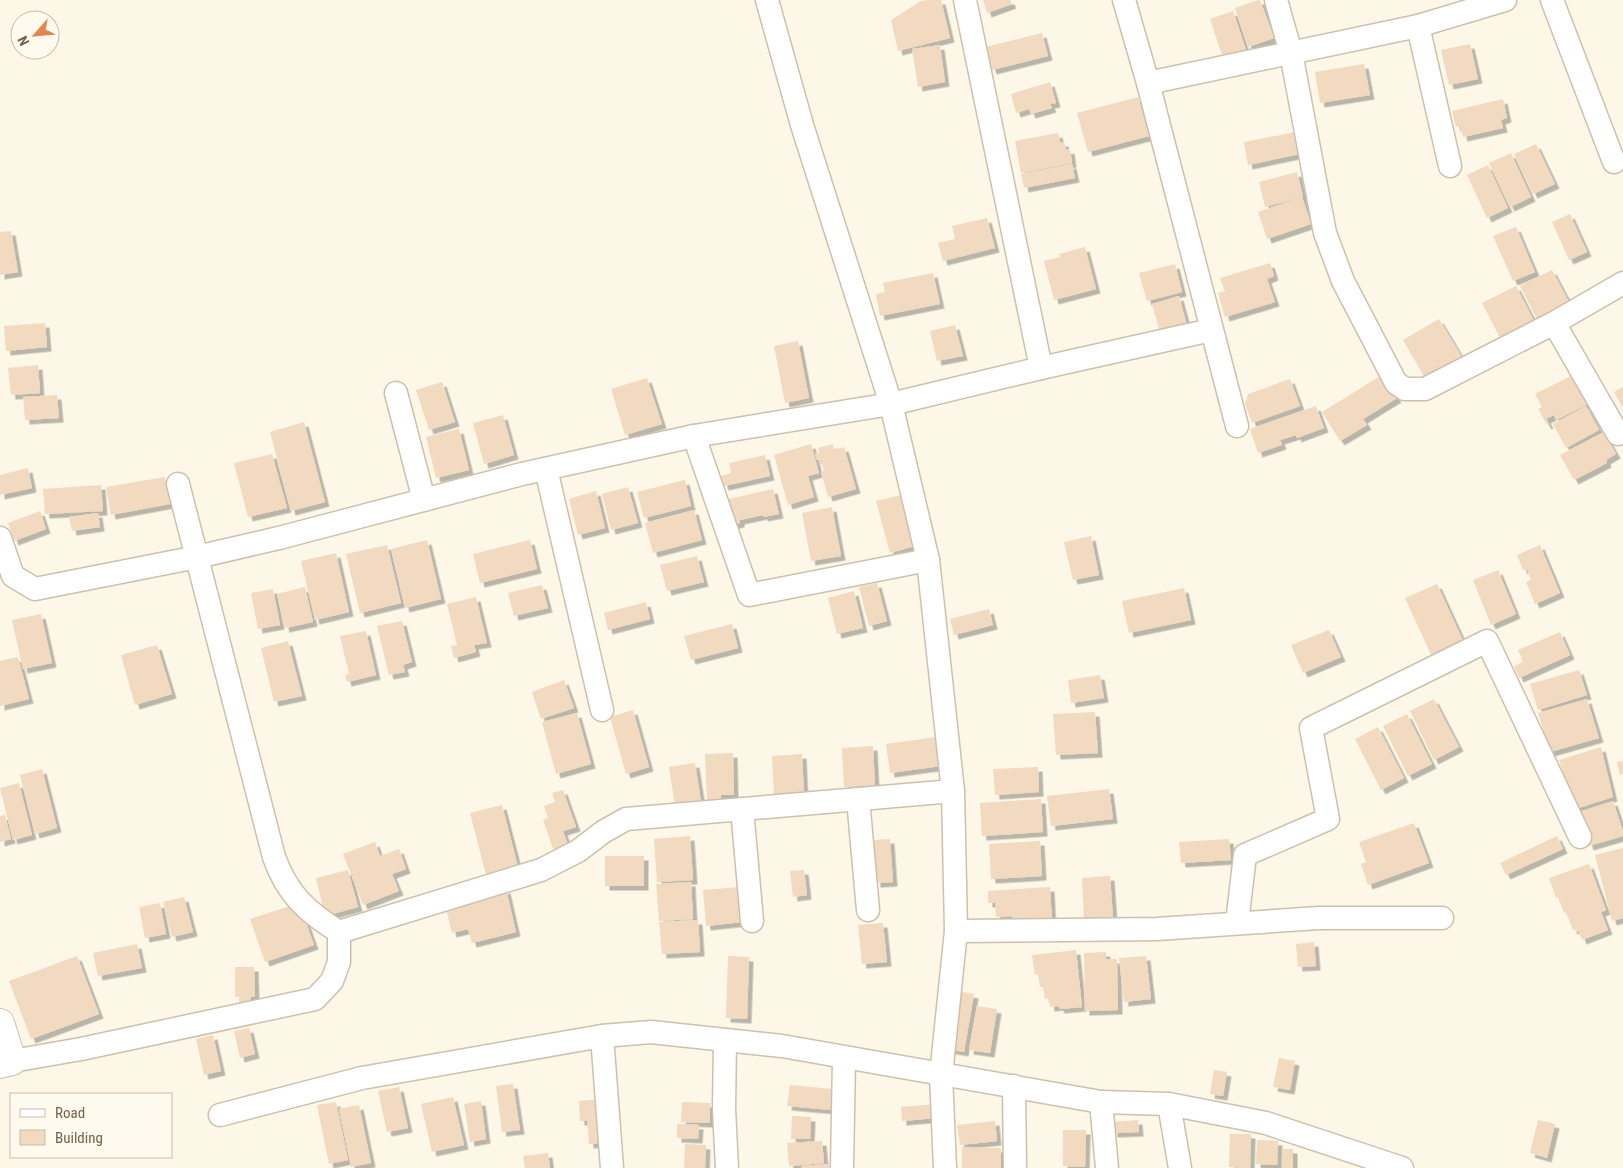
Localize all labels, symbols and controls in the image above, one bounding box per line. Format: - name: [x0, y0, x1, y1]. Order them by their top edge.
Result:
- north arrow: [10, 10, 60, 60]
- text: N: [14, 33, 32, 48]
- legend: [10, 1093, 172, 1158]
- text: Road: [55, 1104, 85, 1122]
- text: Building: [55, 1129, 103, 1147]

